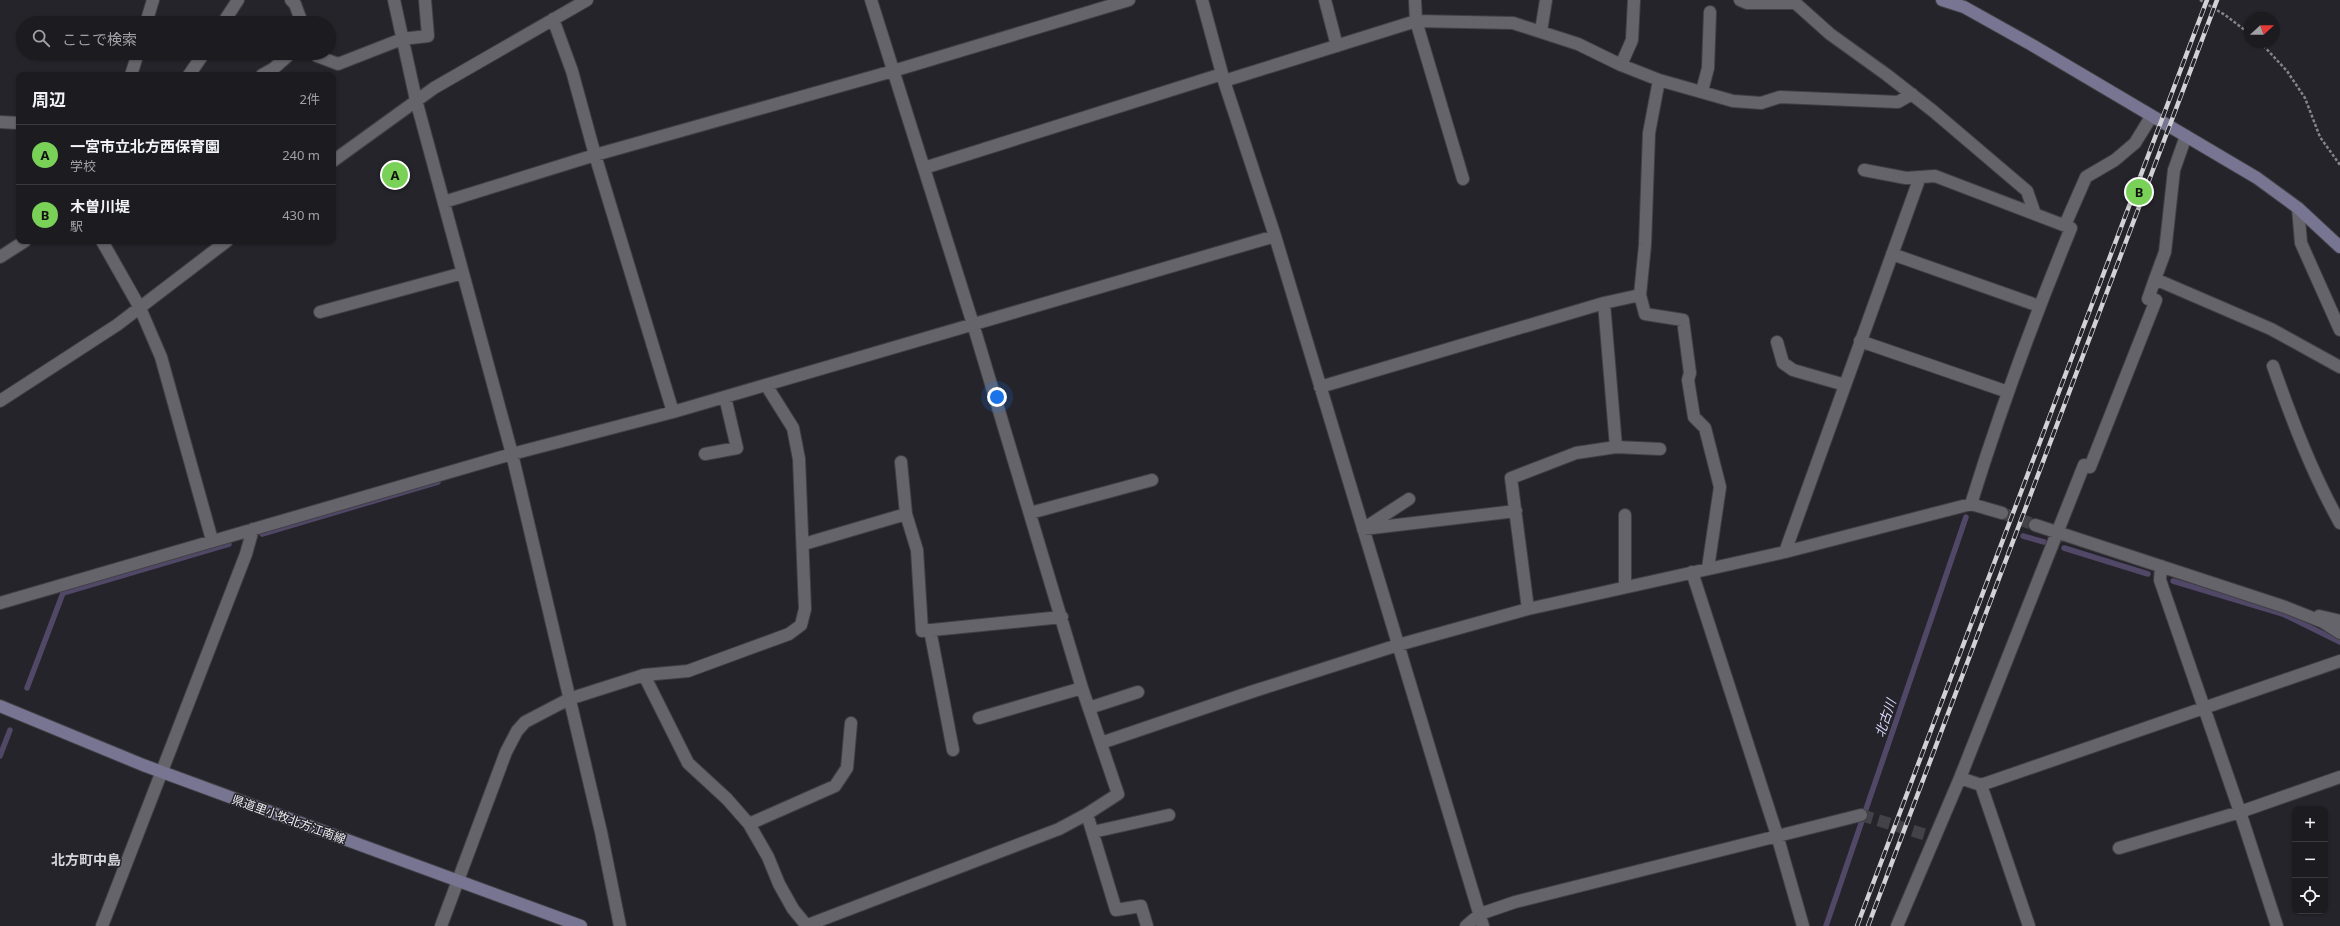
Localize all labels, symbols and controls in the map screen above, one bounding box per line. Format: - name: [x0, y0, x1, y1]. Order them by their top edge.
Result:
- north arrow: [2244, 12, 2280, 48]
- search box: [16, 16, 336, 60]
- icon: search: [30, 27, 52, 49]
- text: ここで検索: [62, 29, 137, 49]
- text: 周辺: [32, 88, 66, 111]
- text: 2件: [300, 90, 320, 108]
- text: 一宮市立北方西保育園: [70, 136, 220, 156]
- text: A: [41, 146, 50, 164]
- text: 240 m: [282, 146, 320, 164]
- text: 学校: [70, 157, 96, 175]
- pin: A: [382, 160, 408, 190]
- pin: B: [2126, 177, 2152, 207]
- text: 木曽川堤: [70, 196, 130, 216]
- text: B: [41, 206, 49, 224]
- text: 430 m: [282, 206, 320, 224]
- text: 駅: [70, 217, 83, 235]
- your location: [987, 387, 1007, 407]
- water label: 北古川: [1870, 695, 1901, 739]
- street label: 県道里小牧北方江南線: [230, 790, 348, 848]
- map controls: [2292, 806, 2328, 914]
- button: +: [2292, 806, 2328, 842]
- button: −: [2292, 842, 2328, 878]
- district label: 北方町中島: [51, 850, 121, 869]
- button: locate: [2292, 878, 2328, 914]

